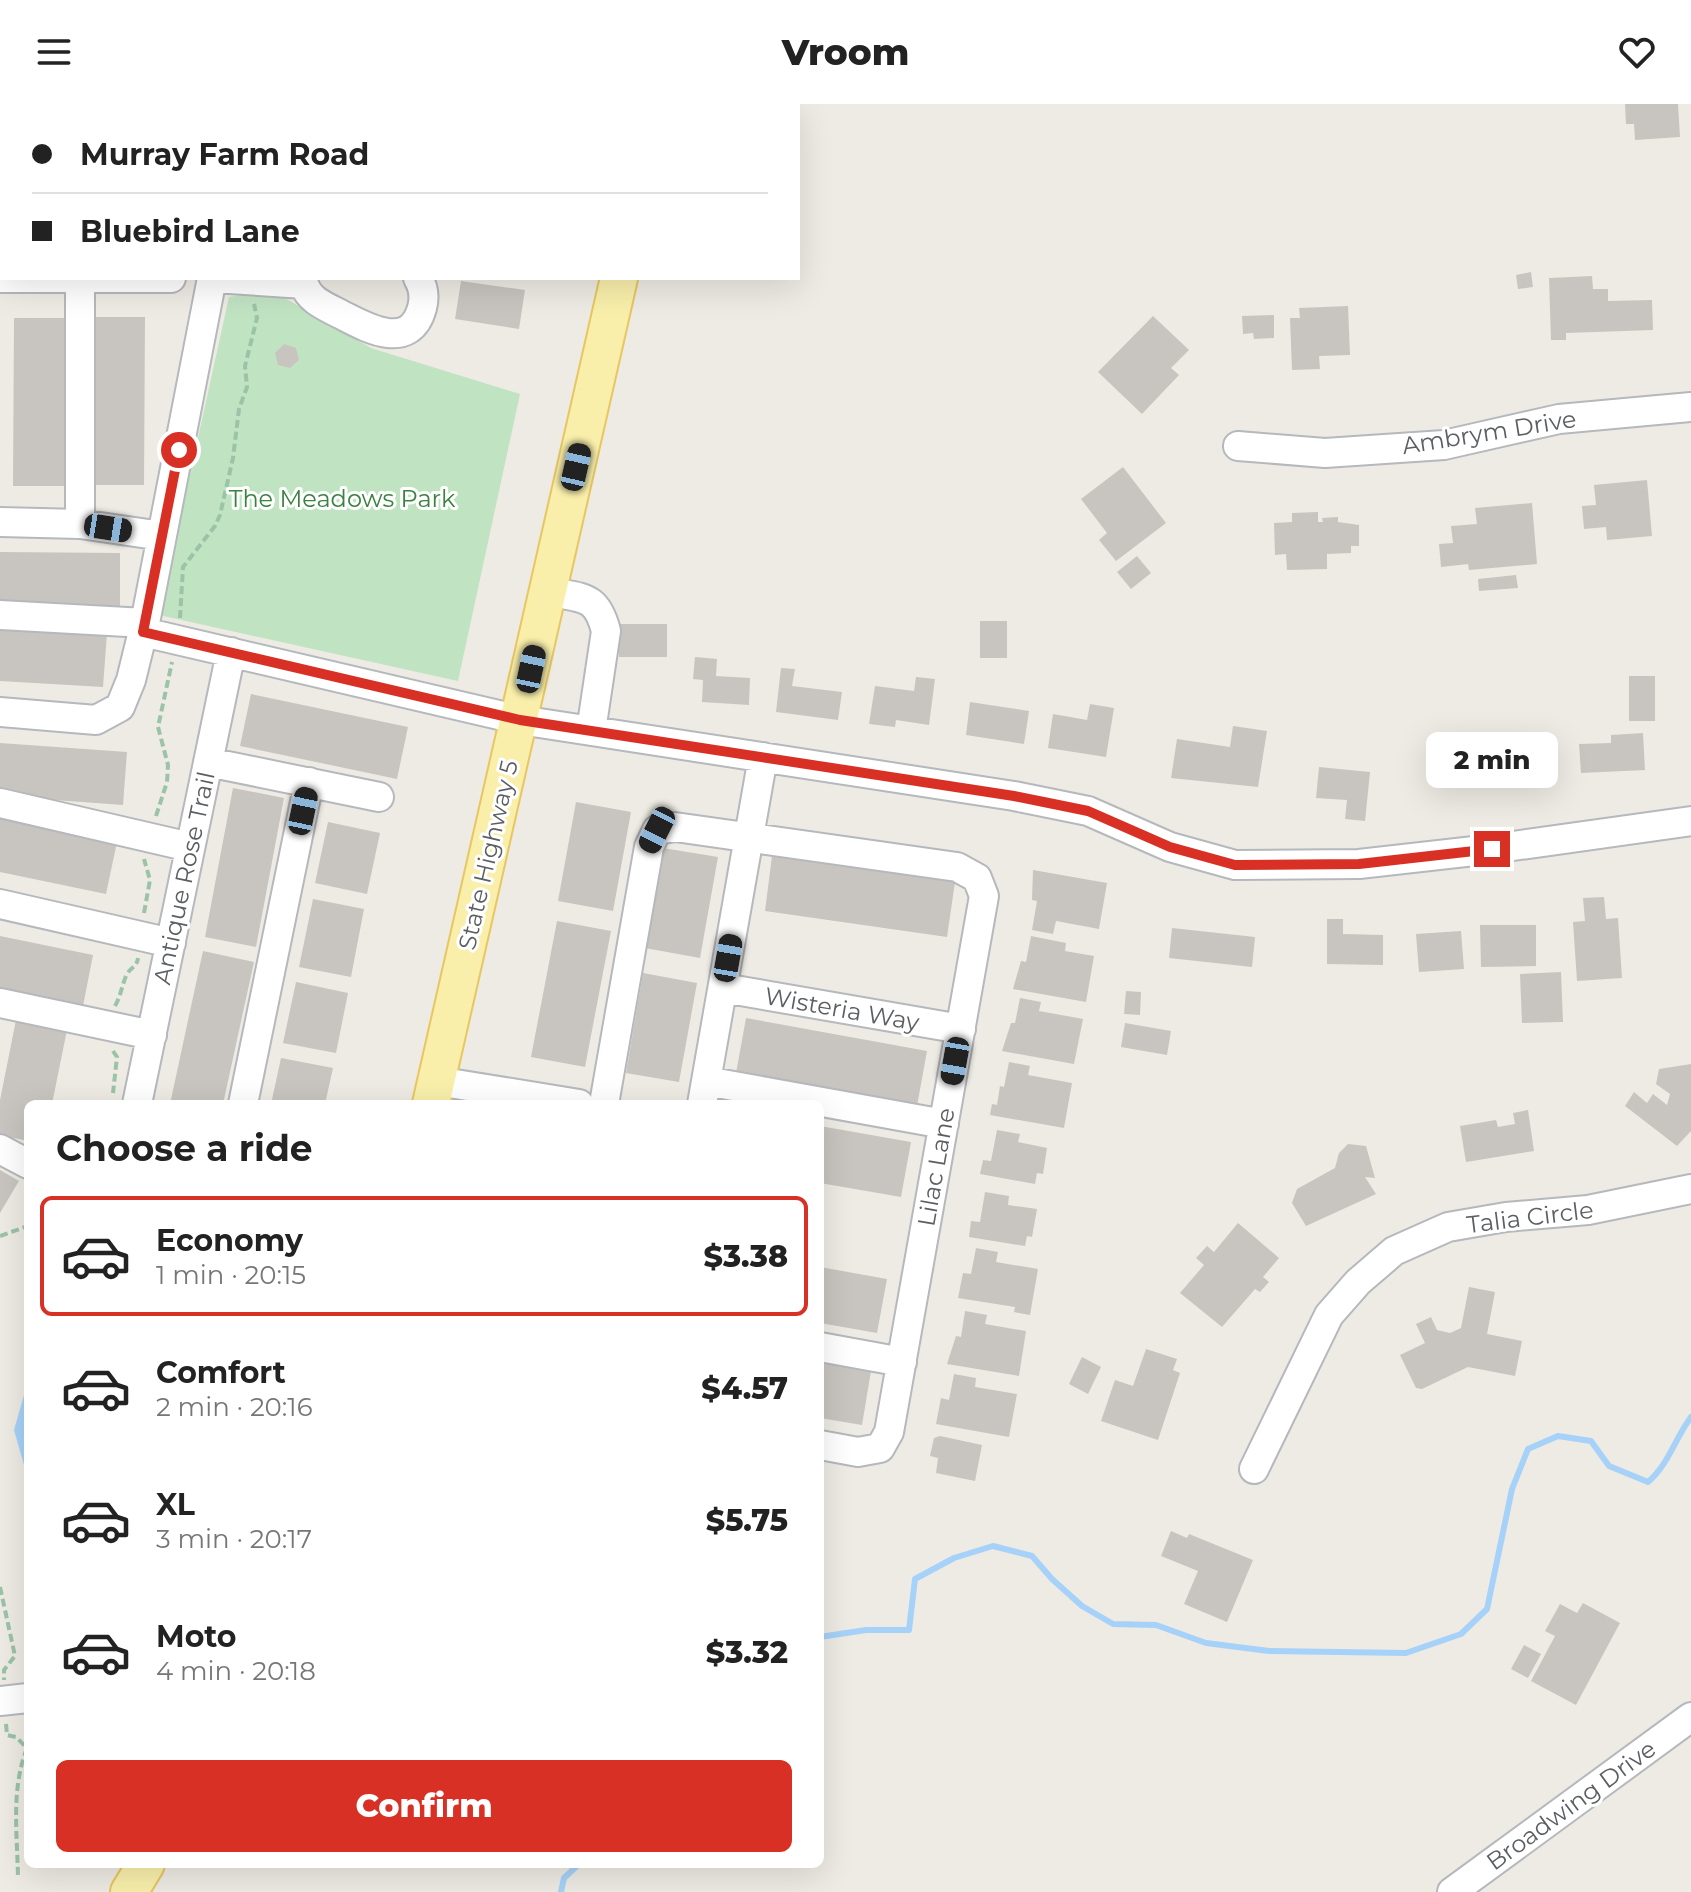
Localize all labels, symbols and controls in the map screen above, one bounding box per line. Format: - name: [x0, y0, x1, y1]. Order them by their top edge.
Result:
- icon: menu: [32, 30, 76, 74]
- text: Vroom: [782, 30, 909, 74]
- icon: heart: [1615, 30, 1659, 74]
- text: Murray Farm Road: [80, 136, 369, 173]
- text: Bluebird Lane: [80, 213, 300, 250]
- street label: Ambrym Drive: [1400, 404, 1578, 460]
- route start: [161, 432, 197, 468]
- car: [559, 441, 593, 493]
- park label: The Meadows Park: [229, 484, 456, 513]
- car: [82, 512, 134, 544]
- car: [514, 643, 548, 695]
- callout: 2 min: [1426, 733, 1558, 789]
- text: 2 min: [1454, 744, 1530, 776]
- street label: State Highway 5: [452, 757, 524, 953]
- street label: Antique Rose Trail: [147, 769, 221, 987]
- car: [286, 785, 320, 837]
- car: [635, 803, 679, 857]
- route end: [1474, 831, 1510, 867]
- car: [712, 932, 744, 984]
- street label: Wisteria Way: [762, 981, 922, 1037]
- car: [939, 1035, 971, 1087]
- street label: Lilac Lane: [911, 1105, 961, 1229]
- text: Choose a ride: [56, 1126, 313, 1170]
- street label: Talia Circle: [1465, 1195, 1595, 1239]
- icon: car: [60, 1220, 132, 1292]
- text: Economy: [156, 1222, 303, 1259]
- text: $3.38: [704, 1238, 788, 1275]
- text: 1 min · 20:15: [156, 1259, 306, 1291]
- icon: car: [60, 1352, 132, 1424]
- text: Comfort: [156, 1354, 286, 1391]
- text: $4.57: [701, 1370, 788, 1407]
- text: 2 min · 20:16: [156, 1391, 313, 1423]
- icon: car: [60, 1484, 132, 1556]
- text: XL: [156, 1486, 195, 1523]
- text: $5.75: [706, 1502, 788, 1539]
- text: 3 min · 20:17: [156, 1523, 312, 1555]
- icon: car: [60, 1616, 132, 1688]
- text: Moto: [156, 1618, 237, 1655]
- text: $3.32: [706, 1634, 788, 1671]
- text: 4 min · 20:18: [156, 1655, 316, 1687]
- street label: Broadwing Drive: [1481, 1734, 1661, 1876]
- button: Confirm: [56, 1760, 792, 1852]

